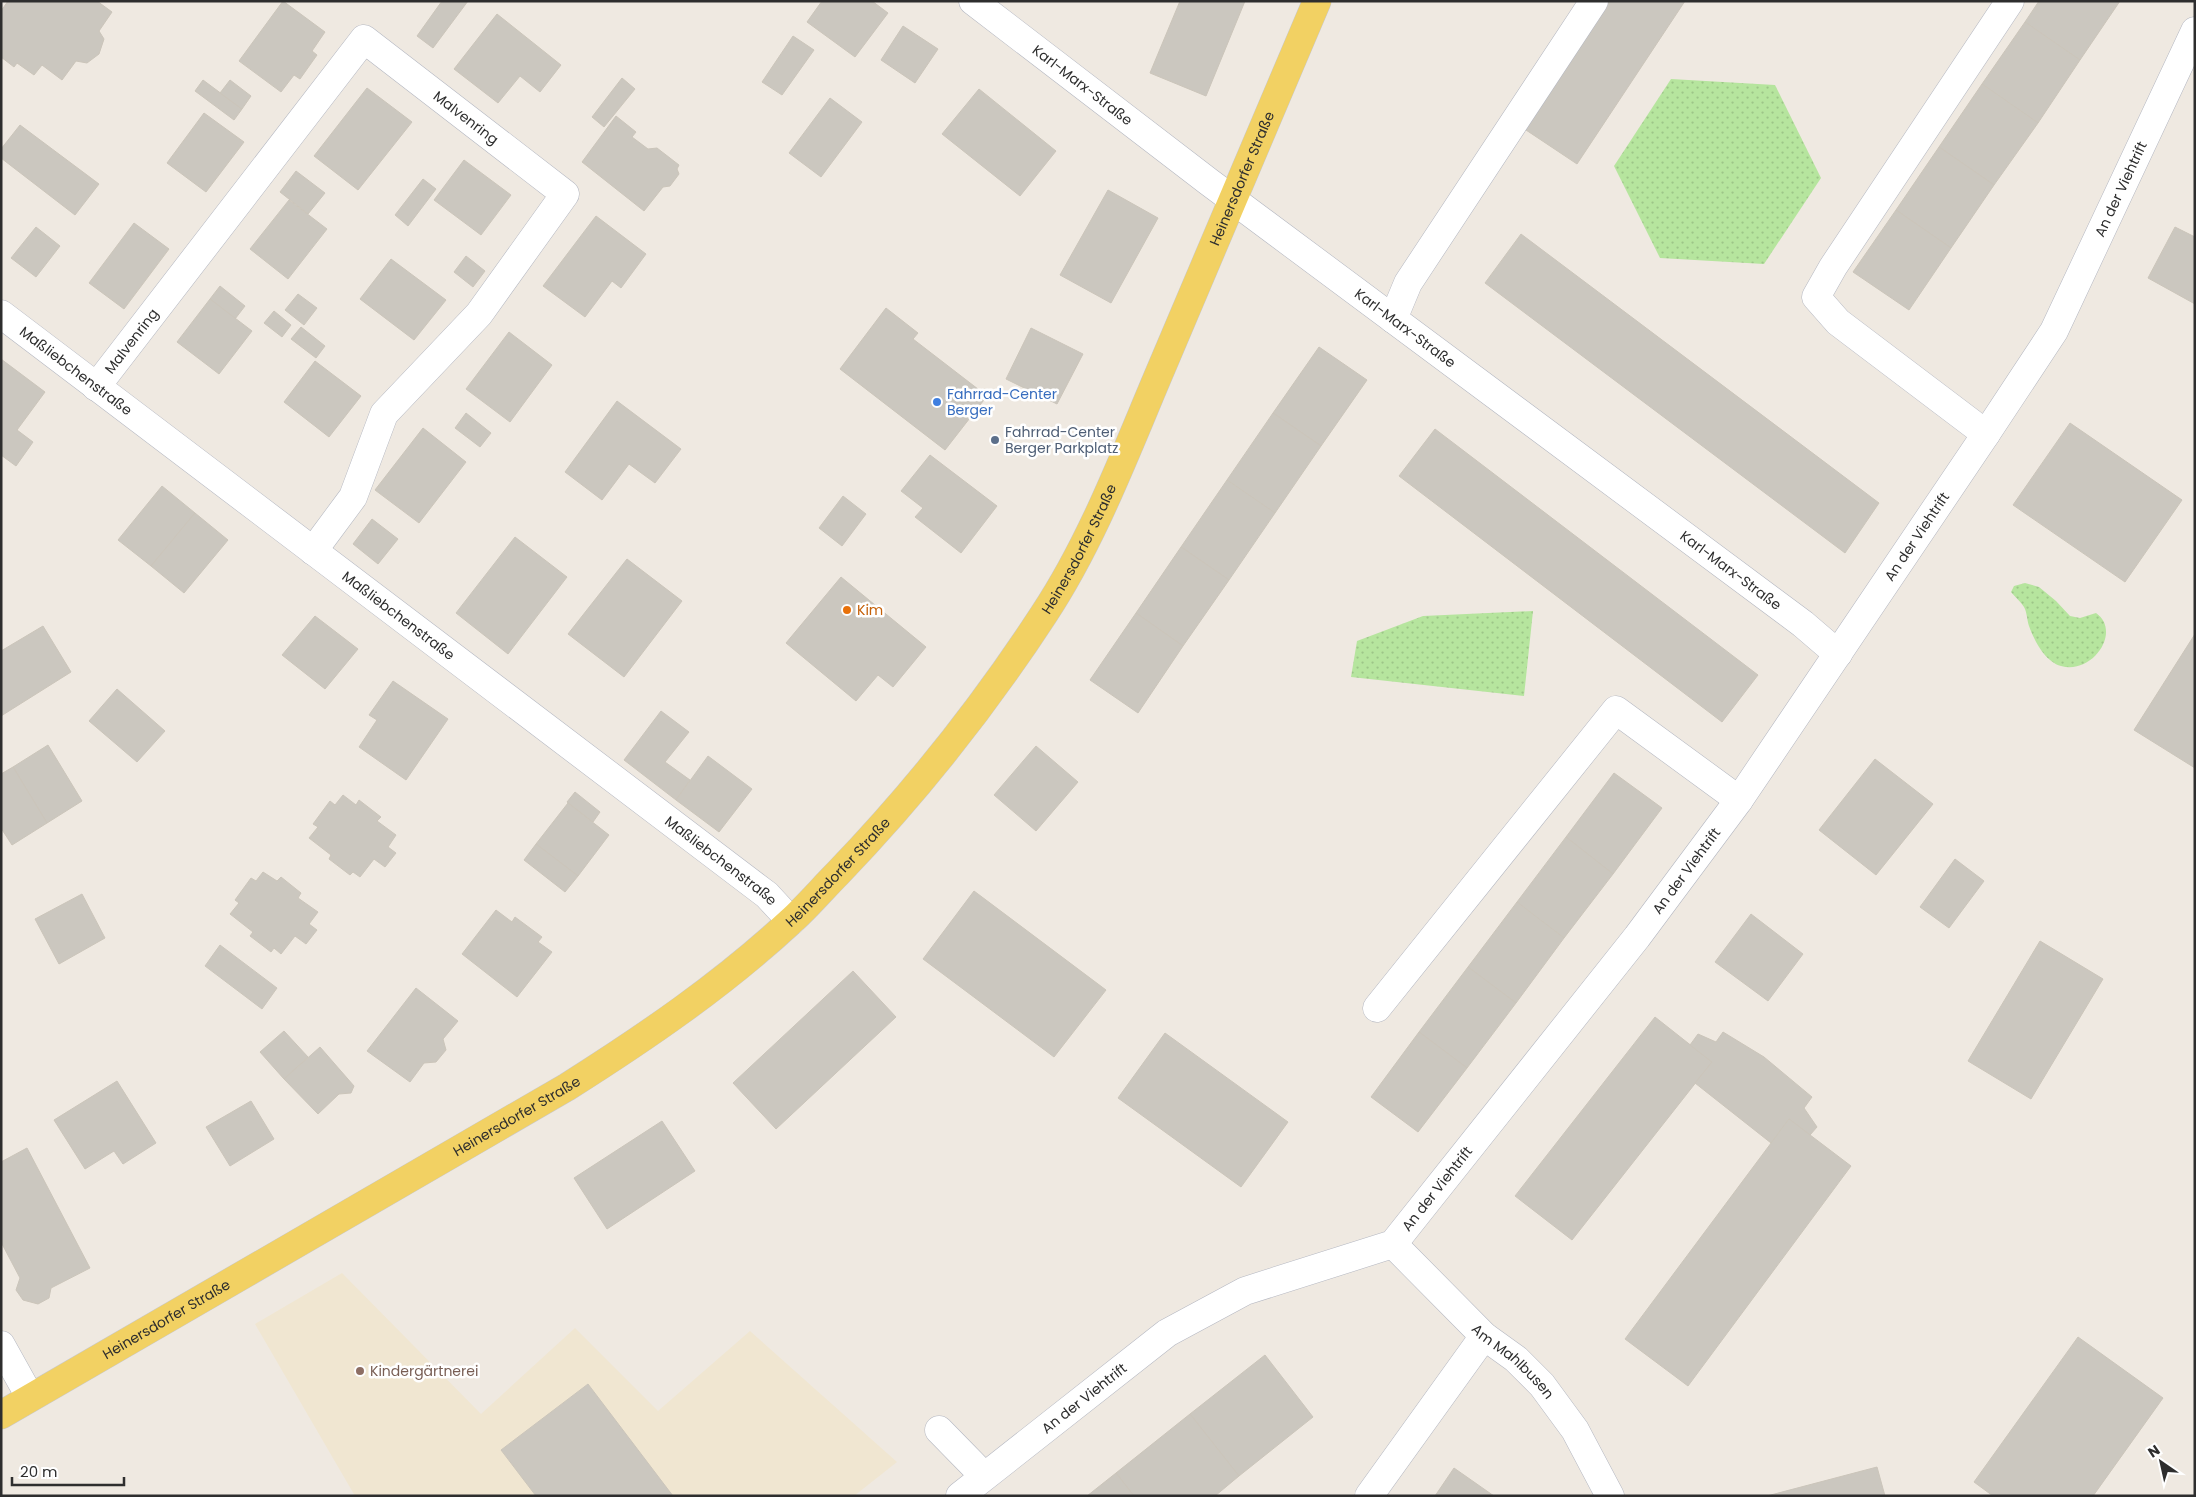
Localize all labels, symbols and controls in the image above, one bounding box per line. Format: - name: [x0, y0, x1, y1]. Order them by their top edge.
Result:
- street label: Karl-Marx-Straße: [1028, 40, 1137, 130]
- street label: Malvenring: [429, 86, 503, 149]
- street label: Heinersdorfer Straße: [1205, 108, 1279, 249]
- street label: An der Viehtrift: [2090, 138, 2152, 240]
- street label: Karl-Marx-Straße: [1350, 284, 1460, 373]
- street label: Malvenring: [100, 304, 163, 378]
- street label: Maßliebchenstraße: [15, 322, 137, 420]
- place label: Fahrrad-Center Berger: [947, 384, 1057, 420]
- marker: Fahrrad-Center Berger: [931, 396, 943, 408]
- place label: Fahrrad-Center Berger Parkplatz: [1005, 422, 1118, 458]
- marker: Fahrrad-Center Berger Parkplatz: [989, 434, 1001, 446]
- street label: Heinersdorfer Straße: [1037, 480, 1121, 618]
- street label: An der Viehtrift: [1880, 488, 1954, 585]
- street label: Karl-Marx-Straße: [1676, 526, 1786, 615]
- street label: Maßliebchenstraße: [338, 566, 459, 665]
- place label: Kim: [857, 600, 883, 620]
- marker: Kim: [841, 604, 853, 616]
- street label: Maßliebchenstraße: [661, 811, 782, 910]
- street label: Heinersdorfer Straße: [781, 813, 895, 932]
- street label: An der Viehtrift: [1647, 823, 1725, 918]
- street label: Heinersdorfer Straße: [449, 1071, 584, 1161]
- street label: An der Viehtrift: [1397, 1142, 1477, 1235]
- street label: Heinersdorfer Straße: [99, 1274, 234, 1364]
- street label: Am Mahlbusen: [1467, 1319, 1559, 1403]
- street label: An der Viehtrift: [1037, 1358, 1131, 1438]
- place label: Kindergärtnerei: [370, 1361, 478, 1381]
- marker: Kindergärtnerei: [354, 1365, 366, 1377]
- north arrow: [2136, 1437, 2186, 1487]
- text: N: [2144, 1440, 2164, 1462]
- scale bar: [12, 1454, 125, 1486]
- text: 20 m: [20, 1461, 58, 1482]

